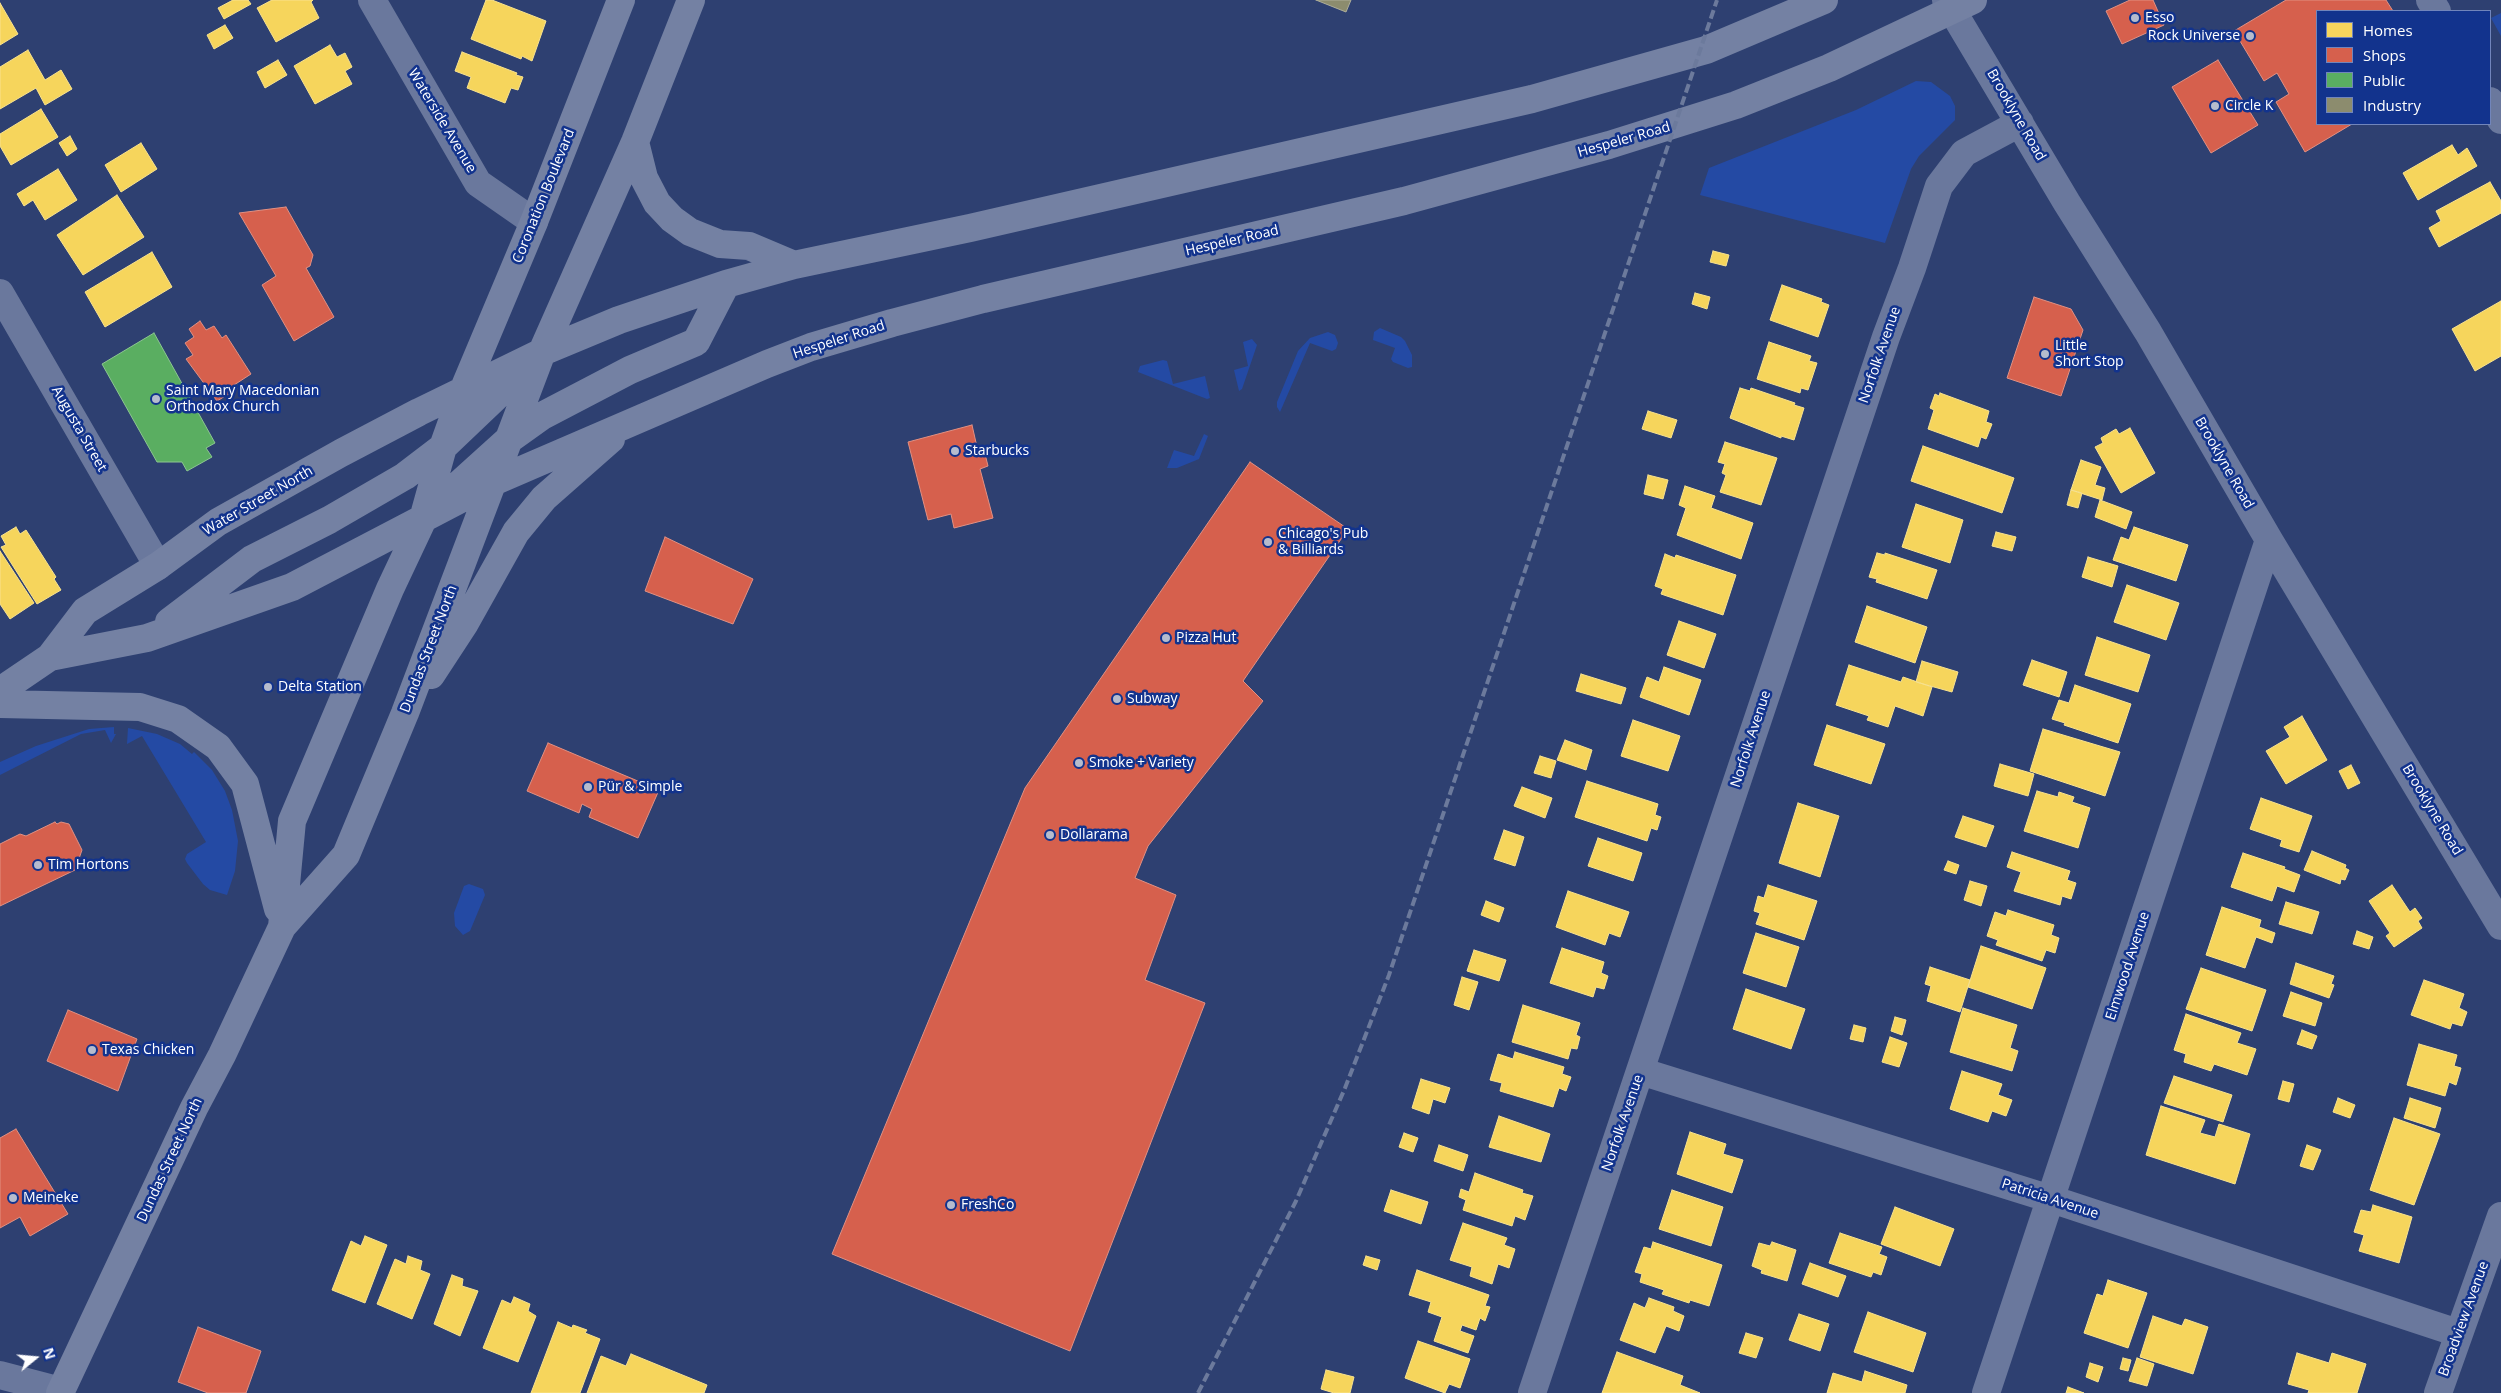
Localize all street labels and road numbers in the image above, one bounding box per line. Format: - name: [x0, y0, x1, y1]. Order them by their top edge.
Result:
- street label: Waterside Avenue: [404, 66, 480, 176]
- street label: Brooklyne Road: [1983, 66, 2049, 164]
- street label: Hespeler Road: [1576, 119, 1672, 161]
- street label: Coronation Boulevard: [509, 126, 579, 266]
- street label: Hespeler Road: [1184, 222, 1280, 260]
- street label: Norfolk Avenue: [1856, 304, 1904, 406]
- street label: Hespeler Road: [791, 317, 887, 363]
- street label: Augusta Street: [48, 383, 110, 475]
- street label: Brooklyne Road: [2191, 414, 2257, 512]
- street label: Water Street North: [200, 463, 316, 539]
- street label: Dundas Street North: [397, 583, 461, 715]
- street label: Norfolk Avenue: [1727, 688, 1775, 790]
- street label: Brooklyne Road: [2398, 762, 2466, 858]
- street label: Elmwood Avenue: [2103, 910, 2153, 1022]
- street label: Norfolk Avenue: [1599, 1072, 1647, 1174]
- street label: Dundas Street North: [134, 1095, 206, 1225]
- street label: Patricia Avenue: [1999, 1175, 2101, 1223]
- street label: Broadview Avenue: [2435, 1259, 2493, 1379]

